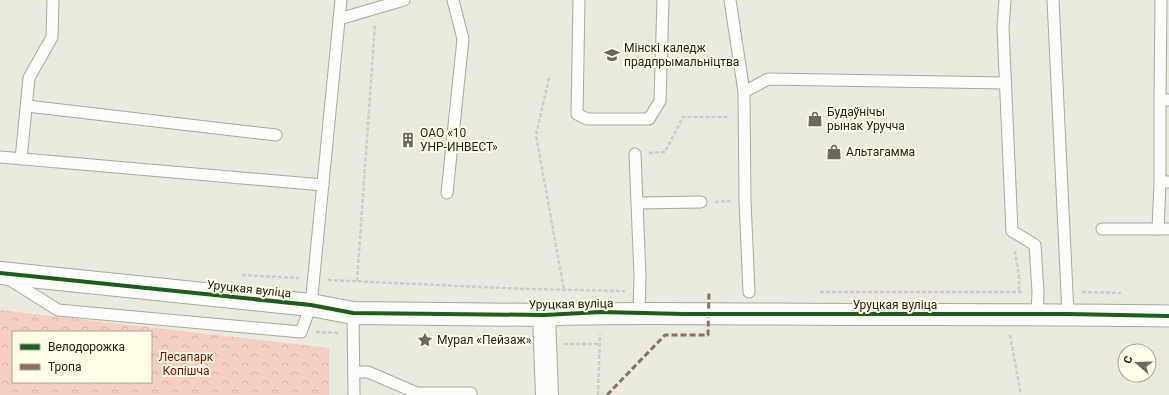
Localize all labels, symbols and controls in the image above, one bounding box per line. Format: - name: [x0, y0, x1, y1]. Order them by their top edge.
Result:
- place label: Мінскі каледж прадпрымальніцтва: [624, 41, 739, 69]
- school or university icon: Мінскі каледж прадпрымальніцтва: [603, 46, 621, 64]
- place label: Будаўнічы рынак Уручча: [827, 105, 905, 133]
- shop icon: Будаўнічы рынак Уручча: [806, 110, 824, 128]
- place label: ОАО «10 УНР-ИНВЕСТ»: [420, 126, 498, 154]
- building icon: ОАО «10 УНР-ИНВЕСТ»: [399, 131, 417, 149]
- shop icon: Альтагамма: [825, 143, 843, 161]
- place label: Альтагамма: [846, 145, 915, 159]
- street label: Уруцкая вуліца: [206, 278, 292, 300]
- street label: Уруцкая вуліца: [529, 296, 613, 312]
- street label: Уруцкая вуліца: [853, 298, 937, 312]
- legend: [12, 331, 152, 383]
- place icon: Мурал «Пейзаж»: [416, 331, 434, 349]
- place label: Мурал «Пейзаж»: [437, 333, 532, 347]
- text: Велодорожка: [48, 340, 125, 354]
- north arrow: [1117, 343, 1157, 383]
- park label: Лесапарк Копішча: [159, 350, 214, 378]
- text: С: [1121, 354, 1135, 365]
- text: Тропа: [48, 360, 82, 374]

